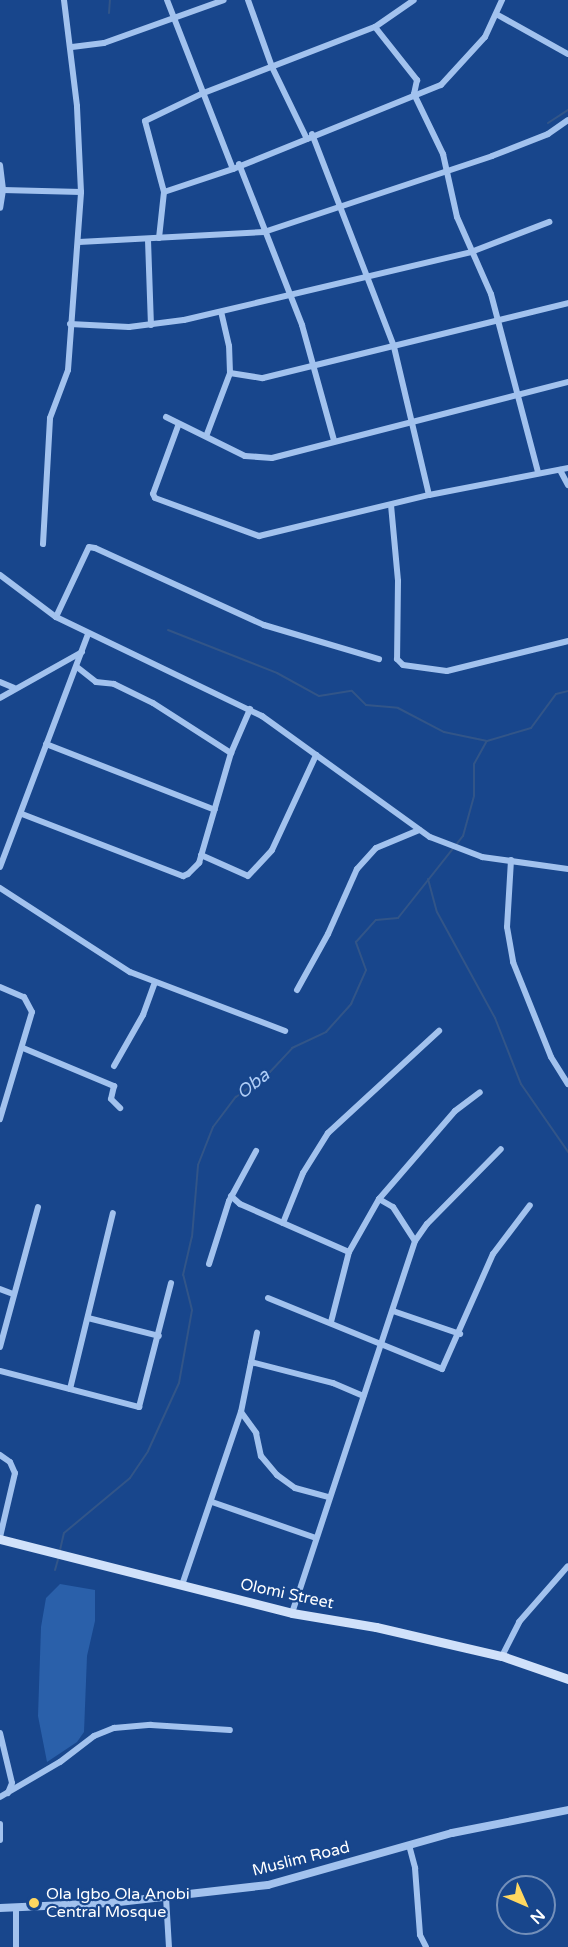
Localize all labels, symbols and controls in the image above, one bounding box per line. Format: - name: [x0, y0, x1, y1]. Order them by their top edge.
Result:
- water label: Oba: [232, 1064, 274, 1104]
- street label: Olomi Street: [238, 1575, 336, 1613]
- street label: Muslim Road: [250, 1838, 352, 1880]
- north arrow: [496, 1875, 556, 1935]
- place label: Ola Igbo Ola Anobi Central Mosque: [46, 1884, 190, 1922]
- marker: Ola Igbo Ola Anobi Central Mosque: [27, 1896, 41, 1910]
- text: N: [526, 1905, 549, 1928]

